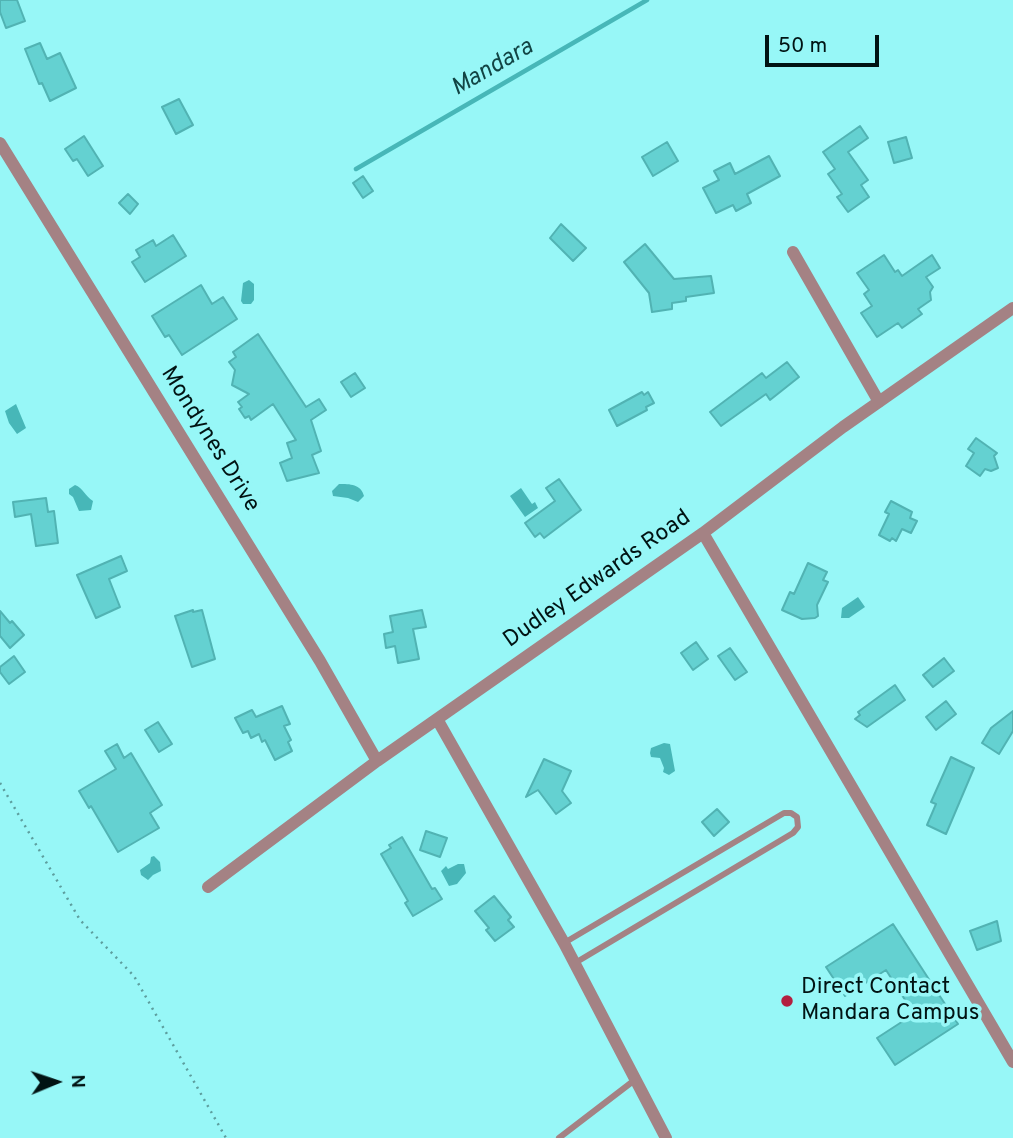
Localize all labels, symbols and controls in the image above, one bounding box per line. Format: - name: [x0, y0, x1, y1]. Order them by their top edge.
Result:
- scale bar: [768, 21, 882, 65]
- text: 50 m: [778, 33, 827, 60]
- water label: Mandara: [447, 34, 539, 104]
- street label: Mondynes Drive: [153, 362, 265, 518]
- street label: Dudley Edwards Road: [499, 505, 697, 655]
- place label: Direct Contact Mandara Campus: [801, 974, 980, 1028]
- marker: Direct Contact Mandara Campus: [779, 993, 795, 1009]
- north arrow: [21, 1047, 91, 1117]
- text: N: [65, 1074, 89, 1089]

